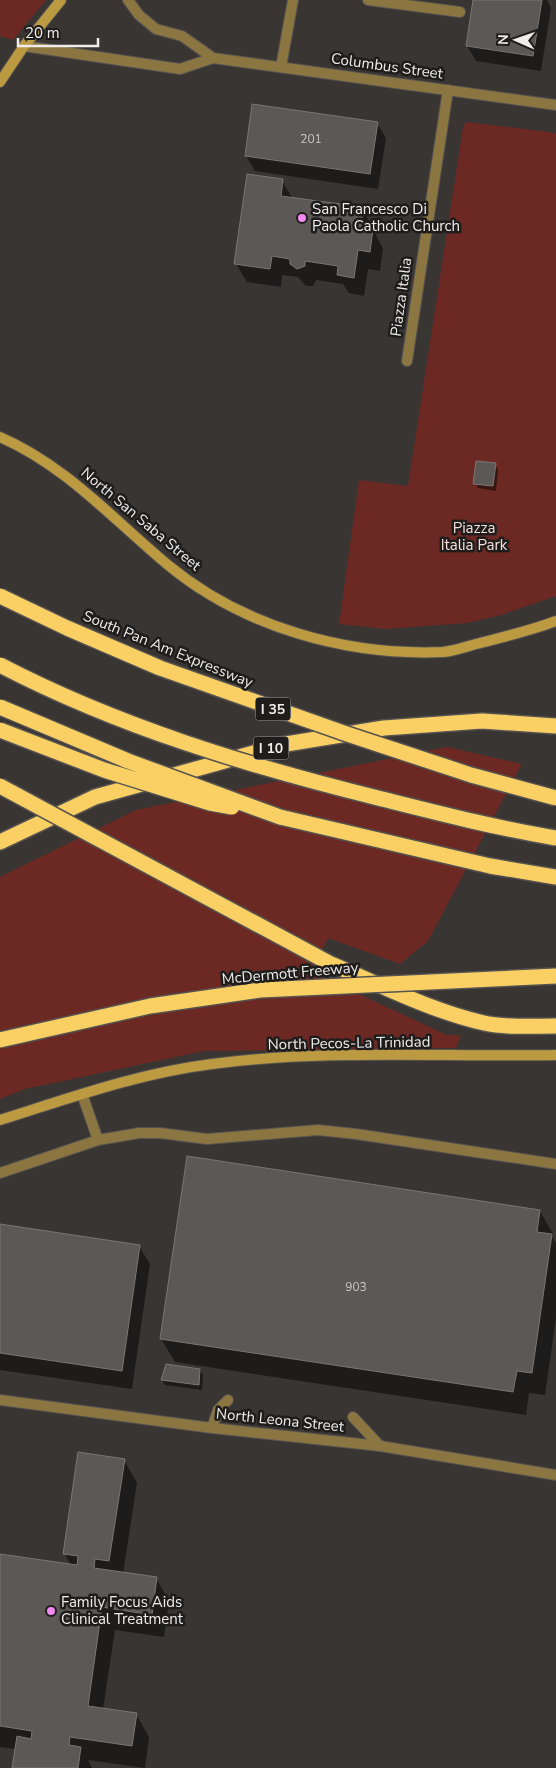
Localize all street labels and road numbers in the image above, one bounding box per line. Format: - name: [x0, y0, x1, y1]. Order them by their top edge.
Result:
- street label: Columbus Street: [330, 48, 445, 84]
- street label: Piazza Italia: [386, 256, 416, 338]
- street label: North San Saba Street: [77, 463, 206, 576]
- street label: South Pan Am Expressway: [80, 606, 256, 692]
- road number: I 35: [256, 698, 290, 721]
- road number: I 10: [254, 736, 288, 760]
- street label: McDermott Freeway: [221, 957, 359, 989]
- street label: North Pecos-La Trinidad: [267, 1032, 431, 1054]
- street label: North Leona Street: [215, 1403, 346, 1437]

